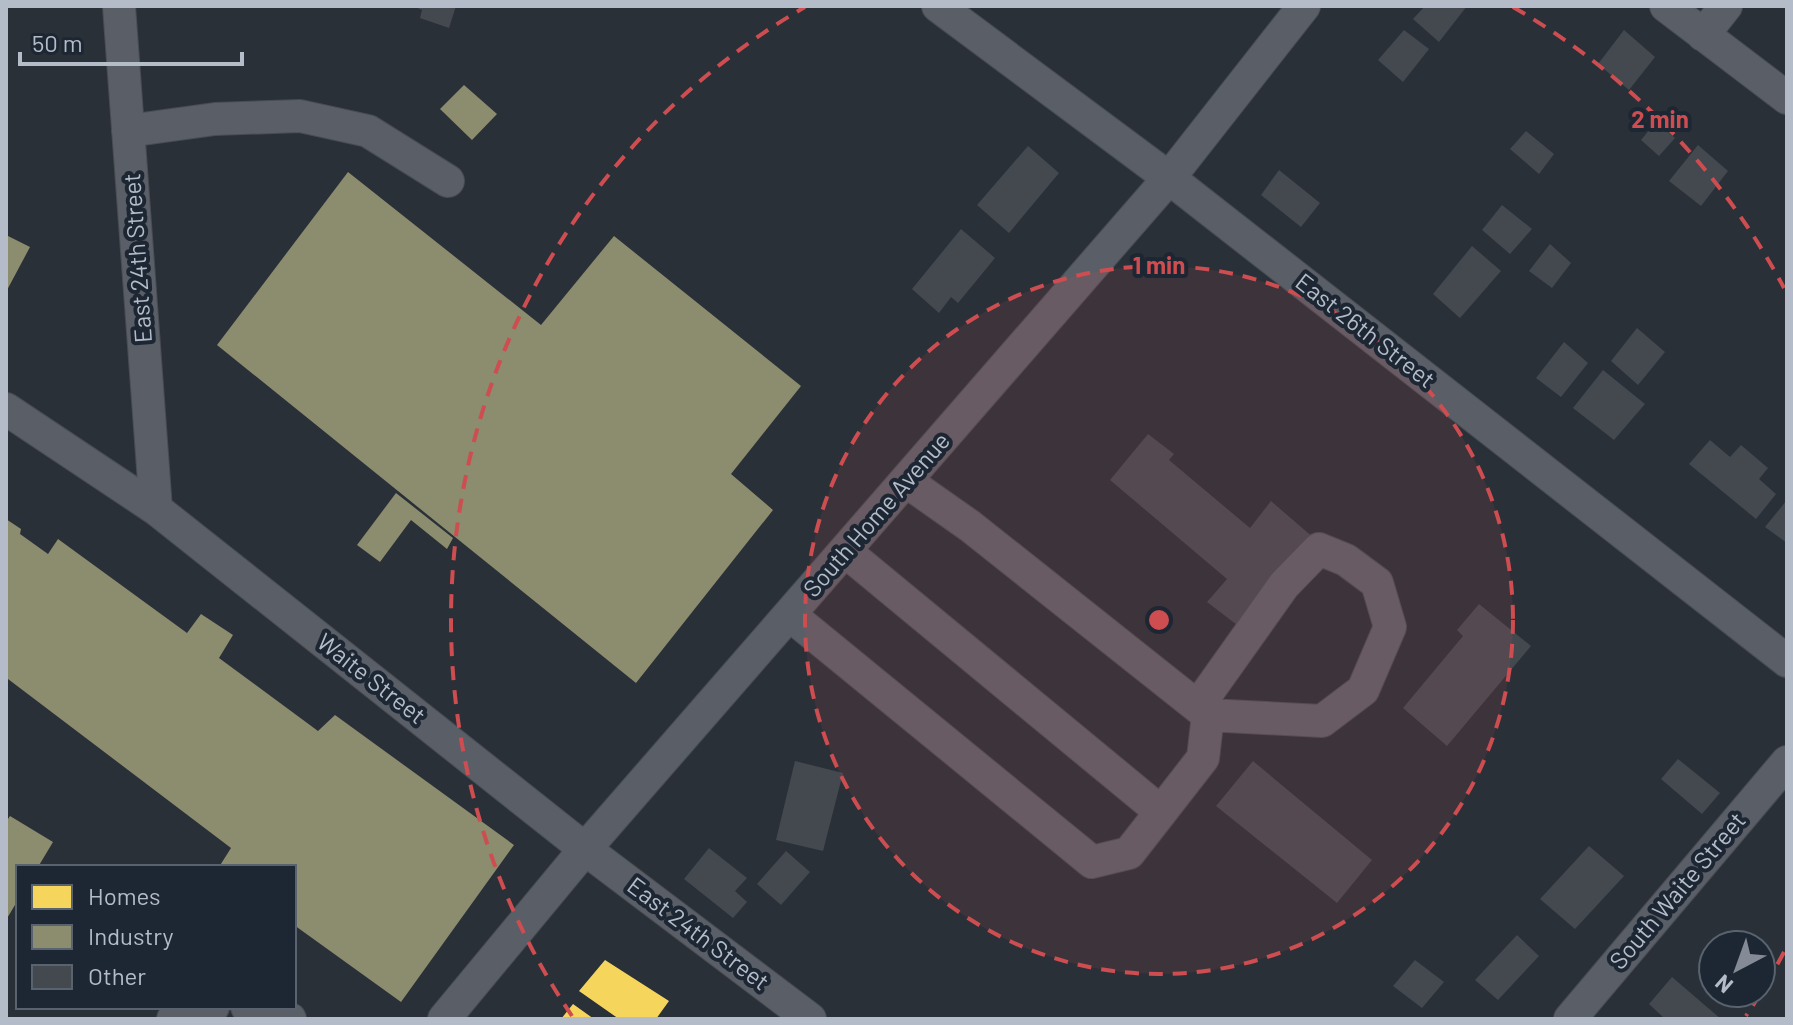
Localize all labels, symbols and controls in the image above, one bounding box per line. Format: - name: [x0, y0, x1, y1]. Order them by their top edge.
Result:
- scale bar: [20, 16, 242, 66]
- text: 50 m: [32, 28, 83, 57]
- text: 2 min: [1631, 104, 1689, 133]
- street label: East 24th Street: [116, 172, 157, 344]
- text: 1 min: [1133, 250, 1185, 279]
- street label: East 26th Street: [1290, 266, 1441, 393]
- street label: South Home Avenue: [796, 426, 955, 602]
- centre of rings: [1145, 606, 1173, 634]
- street label: Waite Street: [312, 626, 432, 729]
- street label: South Waite Street: [1603, 806, 1751, 975]
- legend: [16, 865, 296, 1009]
- street label: East 24th Street: [622, 870, 775, 996]
- text: Homes: [88, 881, 161, 910]
- text: Industry: [88, 921, 174, 950]
- north arrow: [1697, 929, 1777, 1009]
- text: Other: [88, 961, 146, 990]
- text: N: [1709, 970, 1737, 999]

